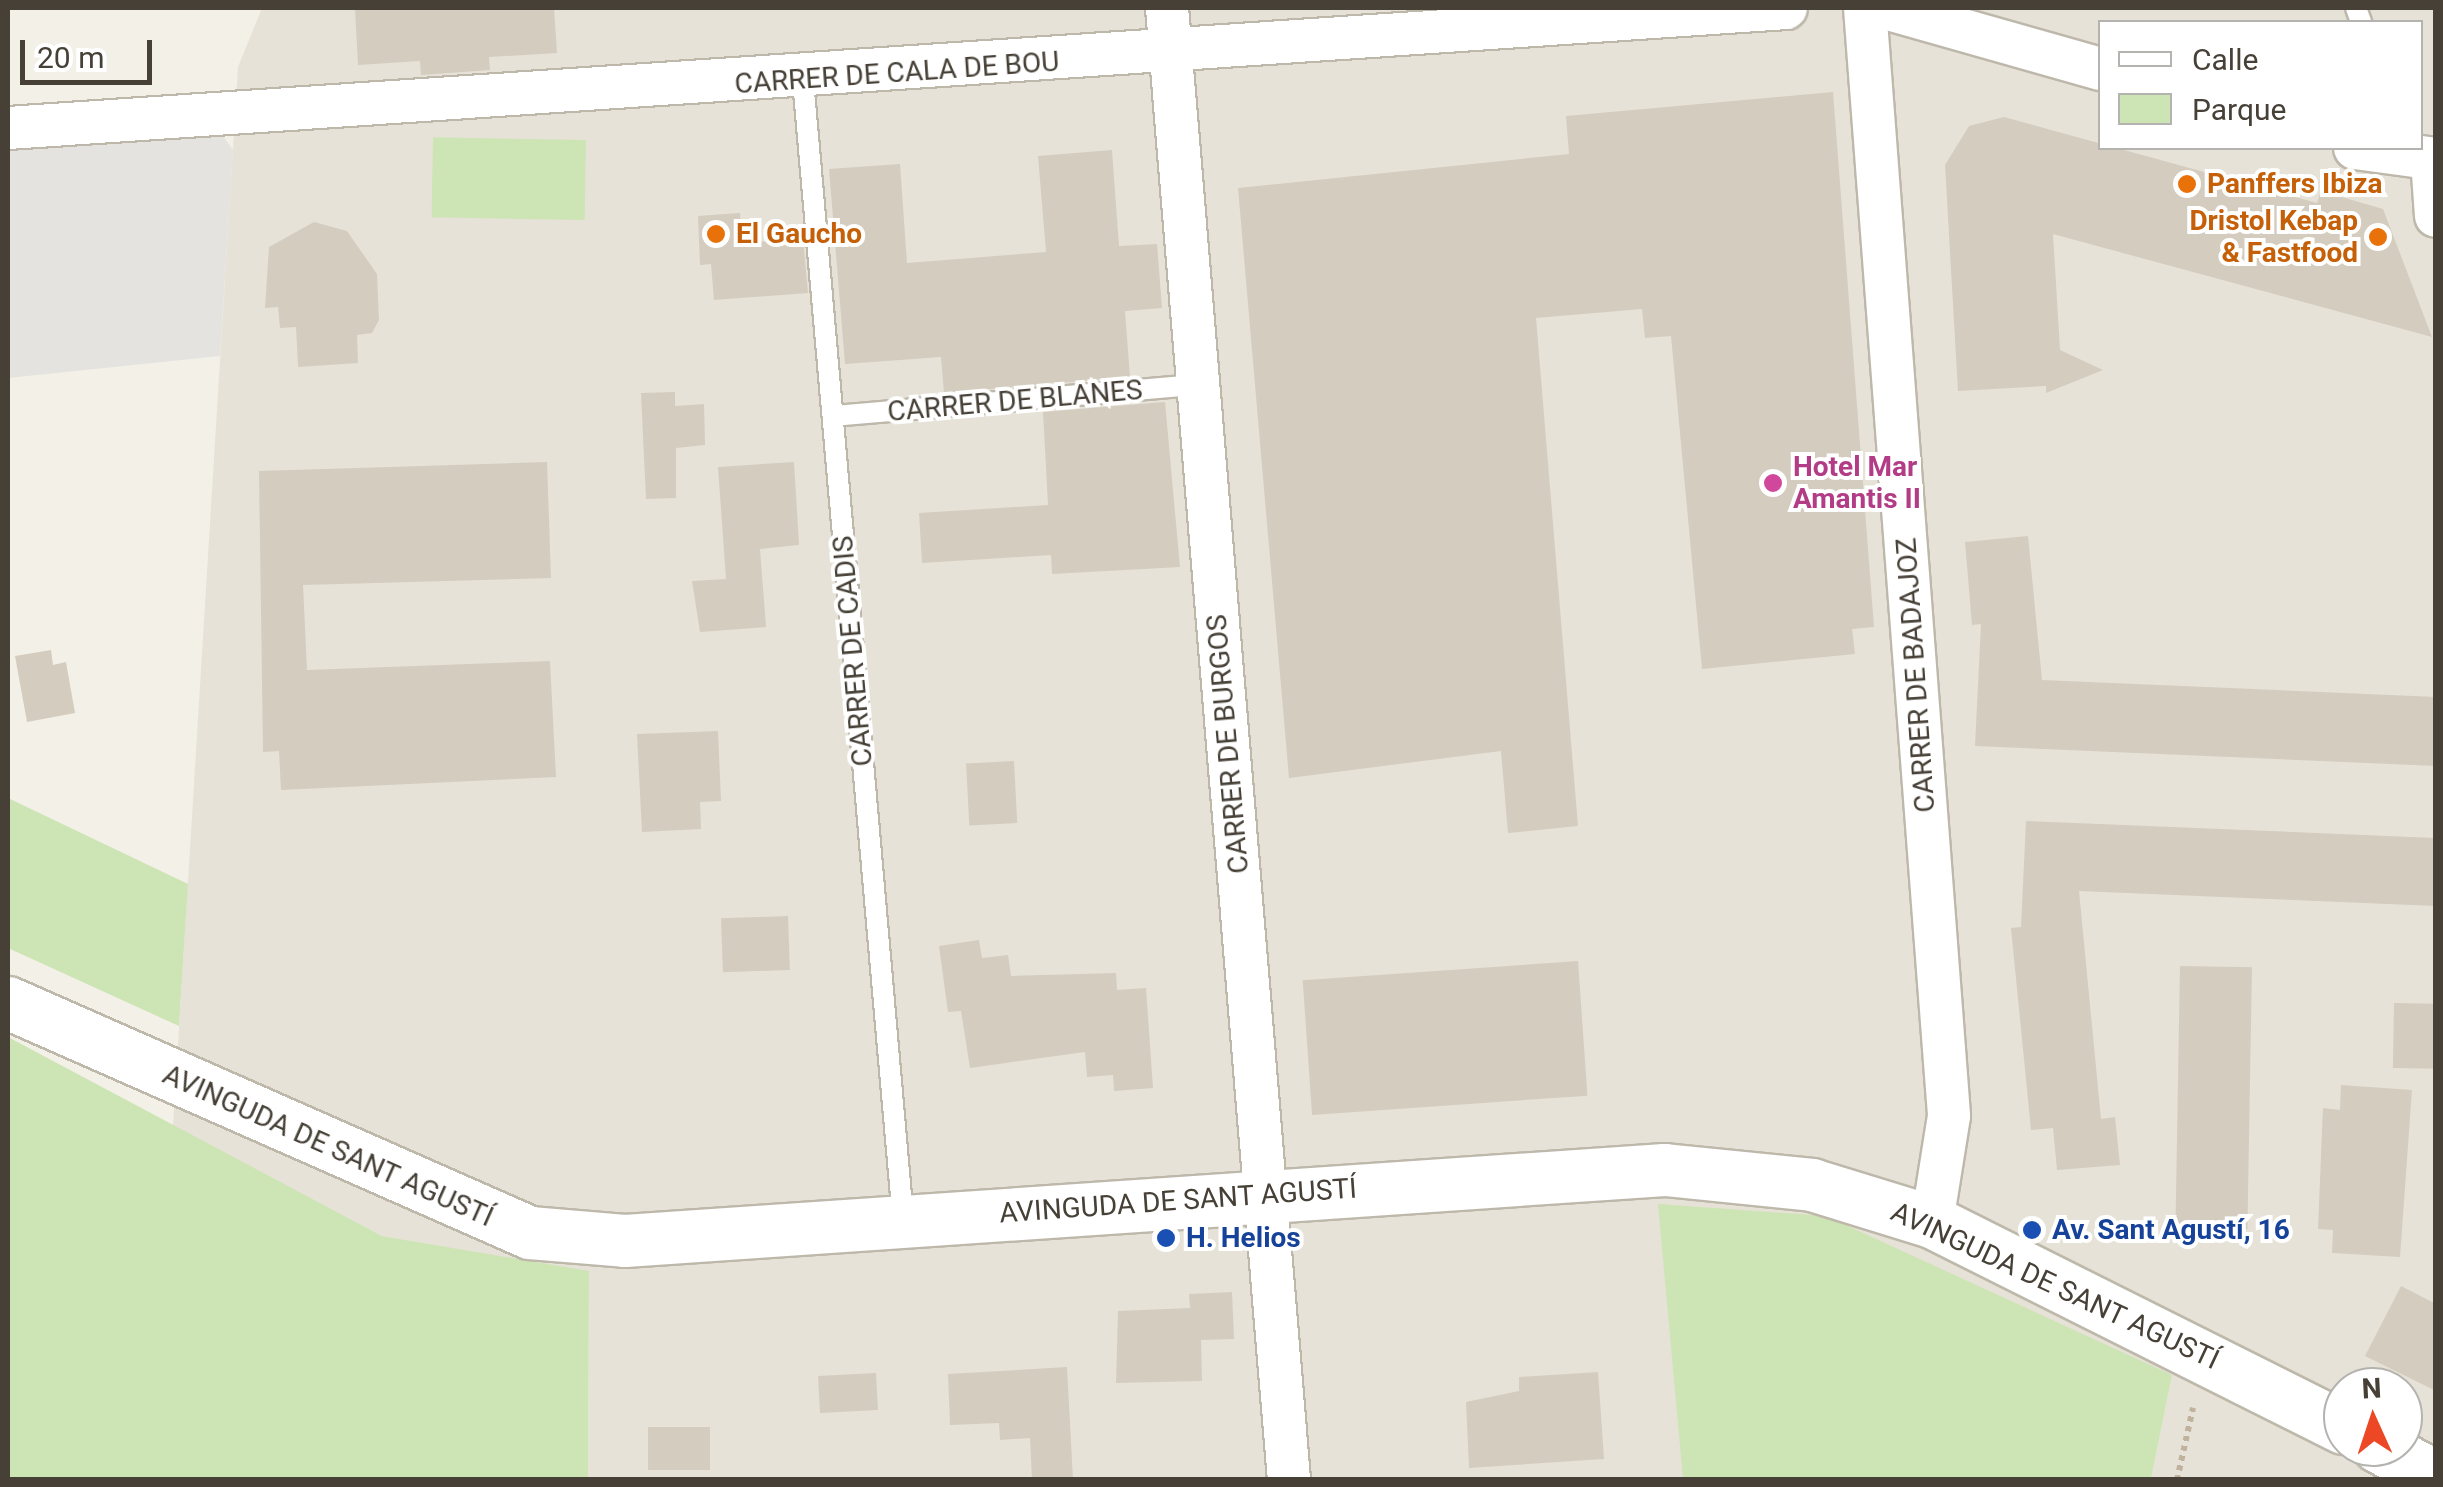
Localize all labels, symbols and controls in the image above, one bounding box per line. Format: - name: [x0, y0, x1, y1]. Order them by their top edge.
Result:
- scale bar: [25, 20, 158, 82]
- legend: [2098, 20, 2423, 150]
- text: 20 m: [37, 40, 104, 75]
- text: Calle: [2192, 42, 2258, 77]
- street label: CARRER DE CALA DE BOU: [733, 45, 1061, 101]
- text: Parque: [2192, 92, 2286, 127]
- place label: Panffers Ibiza: [2207, 167, 2383, 201]
- marker: Panffers Ibiza: [2176, 173, 2198, 195]
- place label: Dristol Kebap & Fastfood: [2189, 204, 2358, 270]
- place label: El Gaucho: [736, 217, 862, 251]
- marker: El Gaucho: [705, 223, 727, 245]
- marker: Dristol Kebap & Fastfood: [2367, 226, 2389, 248]
- street label: CARRER DE BLANES: [886, 373, 1144, 429]
- place label: Hotel Mar Amantis II: [1793, 450, 1921, 516]
- marker: Hotel Mar Amantis II: [1762, 472, 1784, 494]
- street label: CARRER DE CADIS: [826, 534, 880, 768]
- street label: CARRER DE BADAJOZ: [1890, 536, 1942, 814]
- street label: CARRER DE BURGOS: [1200, 613, 1256, 875]
- street label: AVINGUDA DE SANT AGUSTÍ: [157, 1058, 499, 1234]
- street label: AVINGUDA DE SANT AGUSTÍ: [998, 1172, 1358, 1230]
- street label: AVINGUDA DE SANT AGUSTÍ: [1885, 1195, 2225, 1377]
- place label: Av. Sant Agustí, 16: [2052, 1213, 2290, 1247]
- marker: Av. Sant Agustí, 16: [2021, 1219, 2043, 1241]
- place label: H. Helios: [1186, 1221, 1301, 1255]
- marker: H. Helios: [1155, 1227, 1177, 1249]
- north arrow: [2323, 1367, 2423, 1467]
- text: N: [2361, 1372, 2382, 1406]

